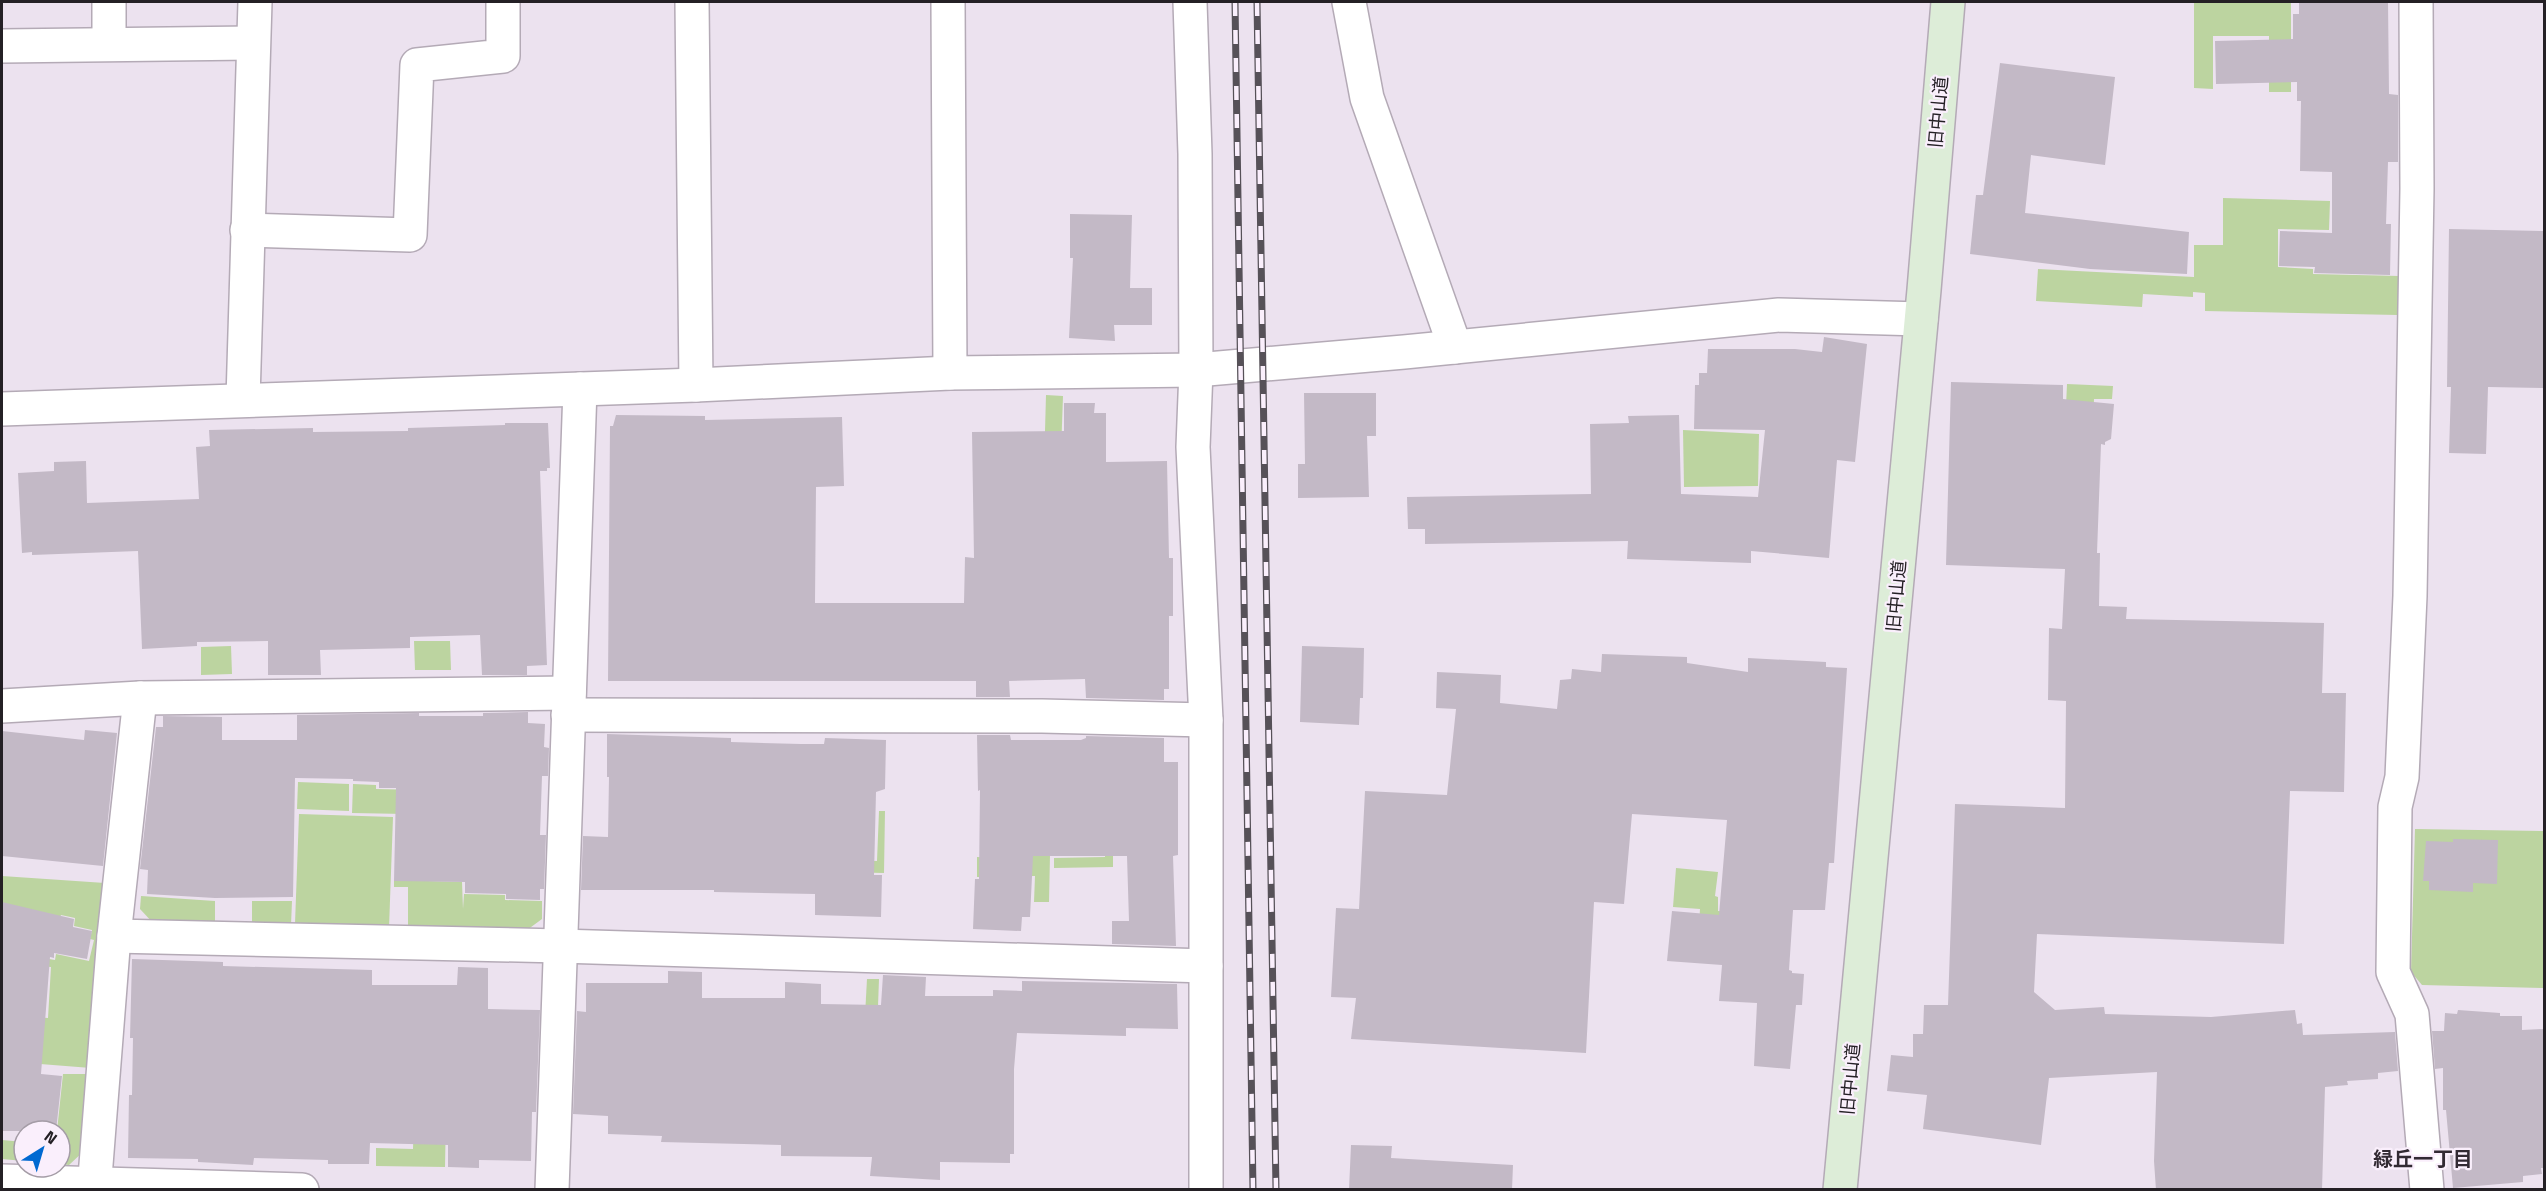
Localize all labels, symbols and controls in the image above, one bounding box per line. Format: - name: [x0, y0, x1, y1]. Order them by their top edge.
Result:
- street label: 旧中山道: [1921, 75, 1955, 149]
- street label: 旧中山道: [1879, 559, 1913, 633]
- street label: 旧中山道: [1833, 1042, 1867, 1116]
- north arrow: [12, 1119, 72, 1179]
- text: N: [39, 1124, 63, 1150]
- district label: 緑丘一丁目: [2373, 1143, 2473, 1174]

